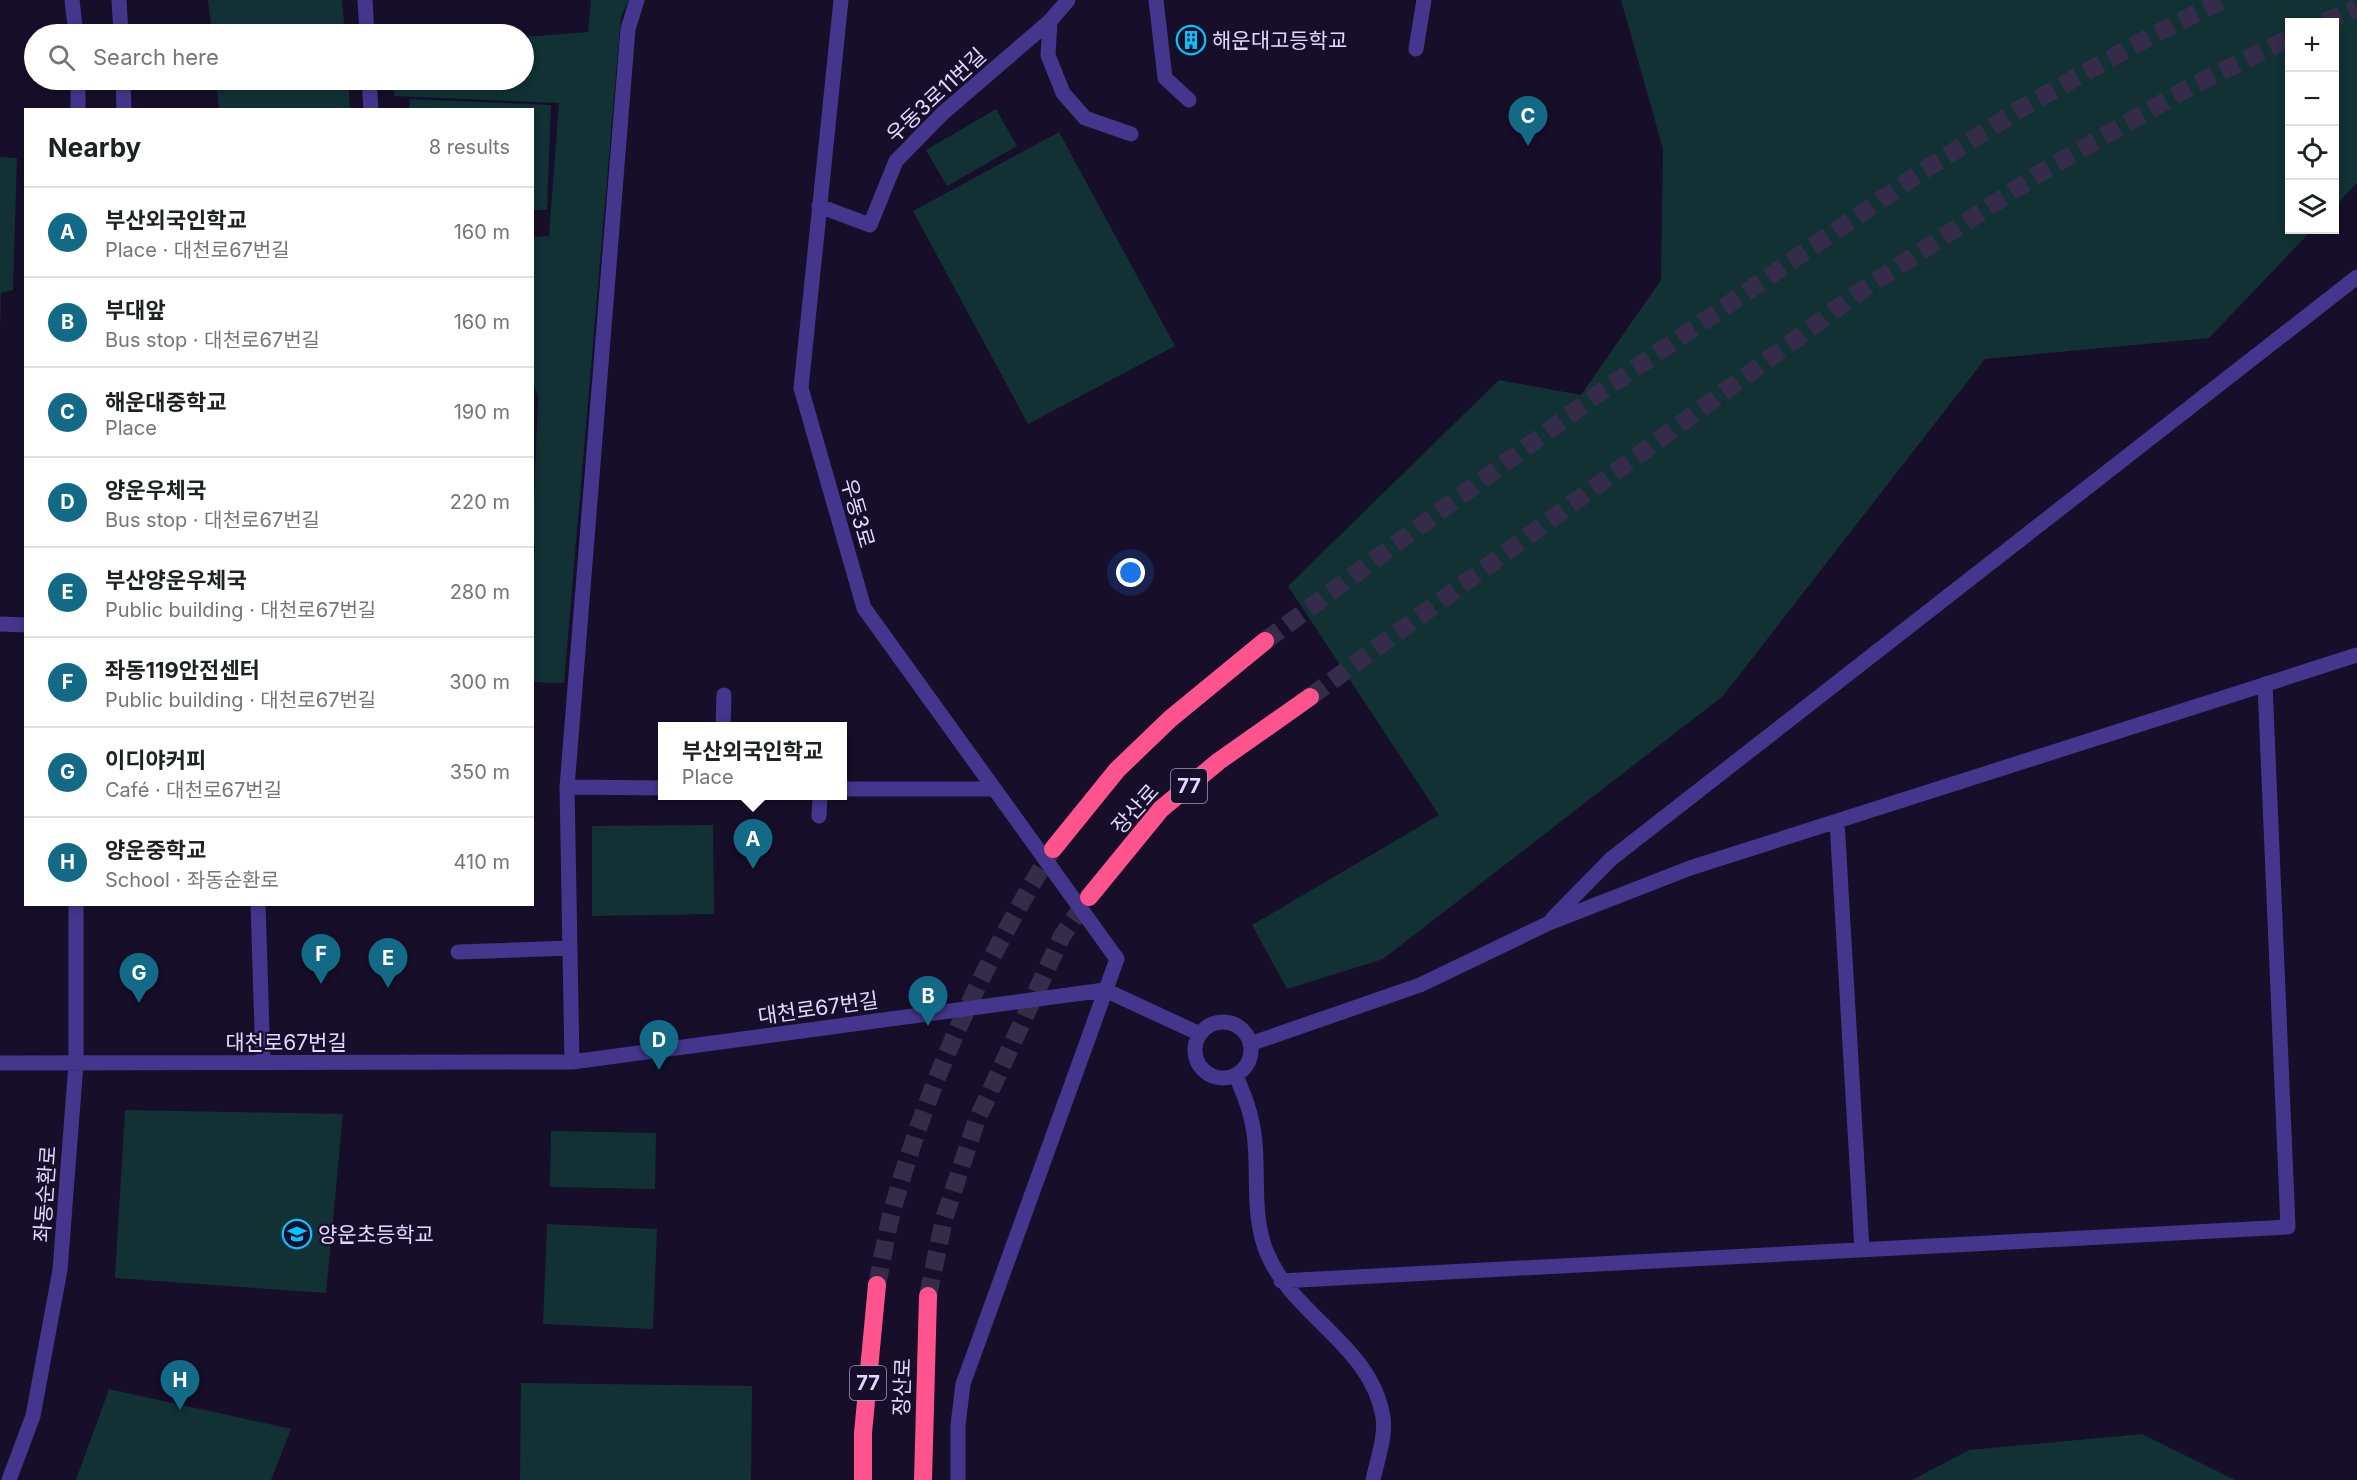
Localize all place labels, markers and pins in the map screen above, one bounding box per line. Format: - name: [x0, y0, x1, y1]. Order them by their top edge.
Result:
- building icon: 해운대고등학교: [1175, 24, 1207, 56]
- place label: 해운대고등학교: [1212, 28, 1347, 53]
- pin: C: [1508, 96, 1547, 146]
- pin: A: [734, 820, 772, 869]
- pin: F: [302, 934, 340, 984]
- pin: E: [368, 938, 408, 988]
- pin: G: [120, 954, 158, 1003]
- pin: B: [908, 976, 948, 1026]
- pin: D: [640, 1020, 678, 1070]
- school or university icon: 양운초등학교: [281, 1218, 313, 1250]
- place label: 양운초등학교: [318, 1222, 434, 1247]
- pin: H: [160, 1360, 200, 1410]

